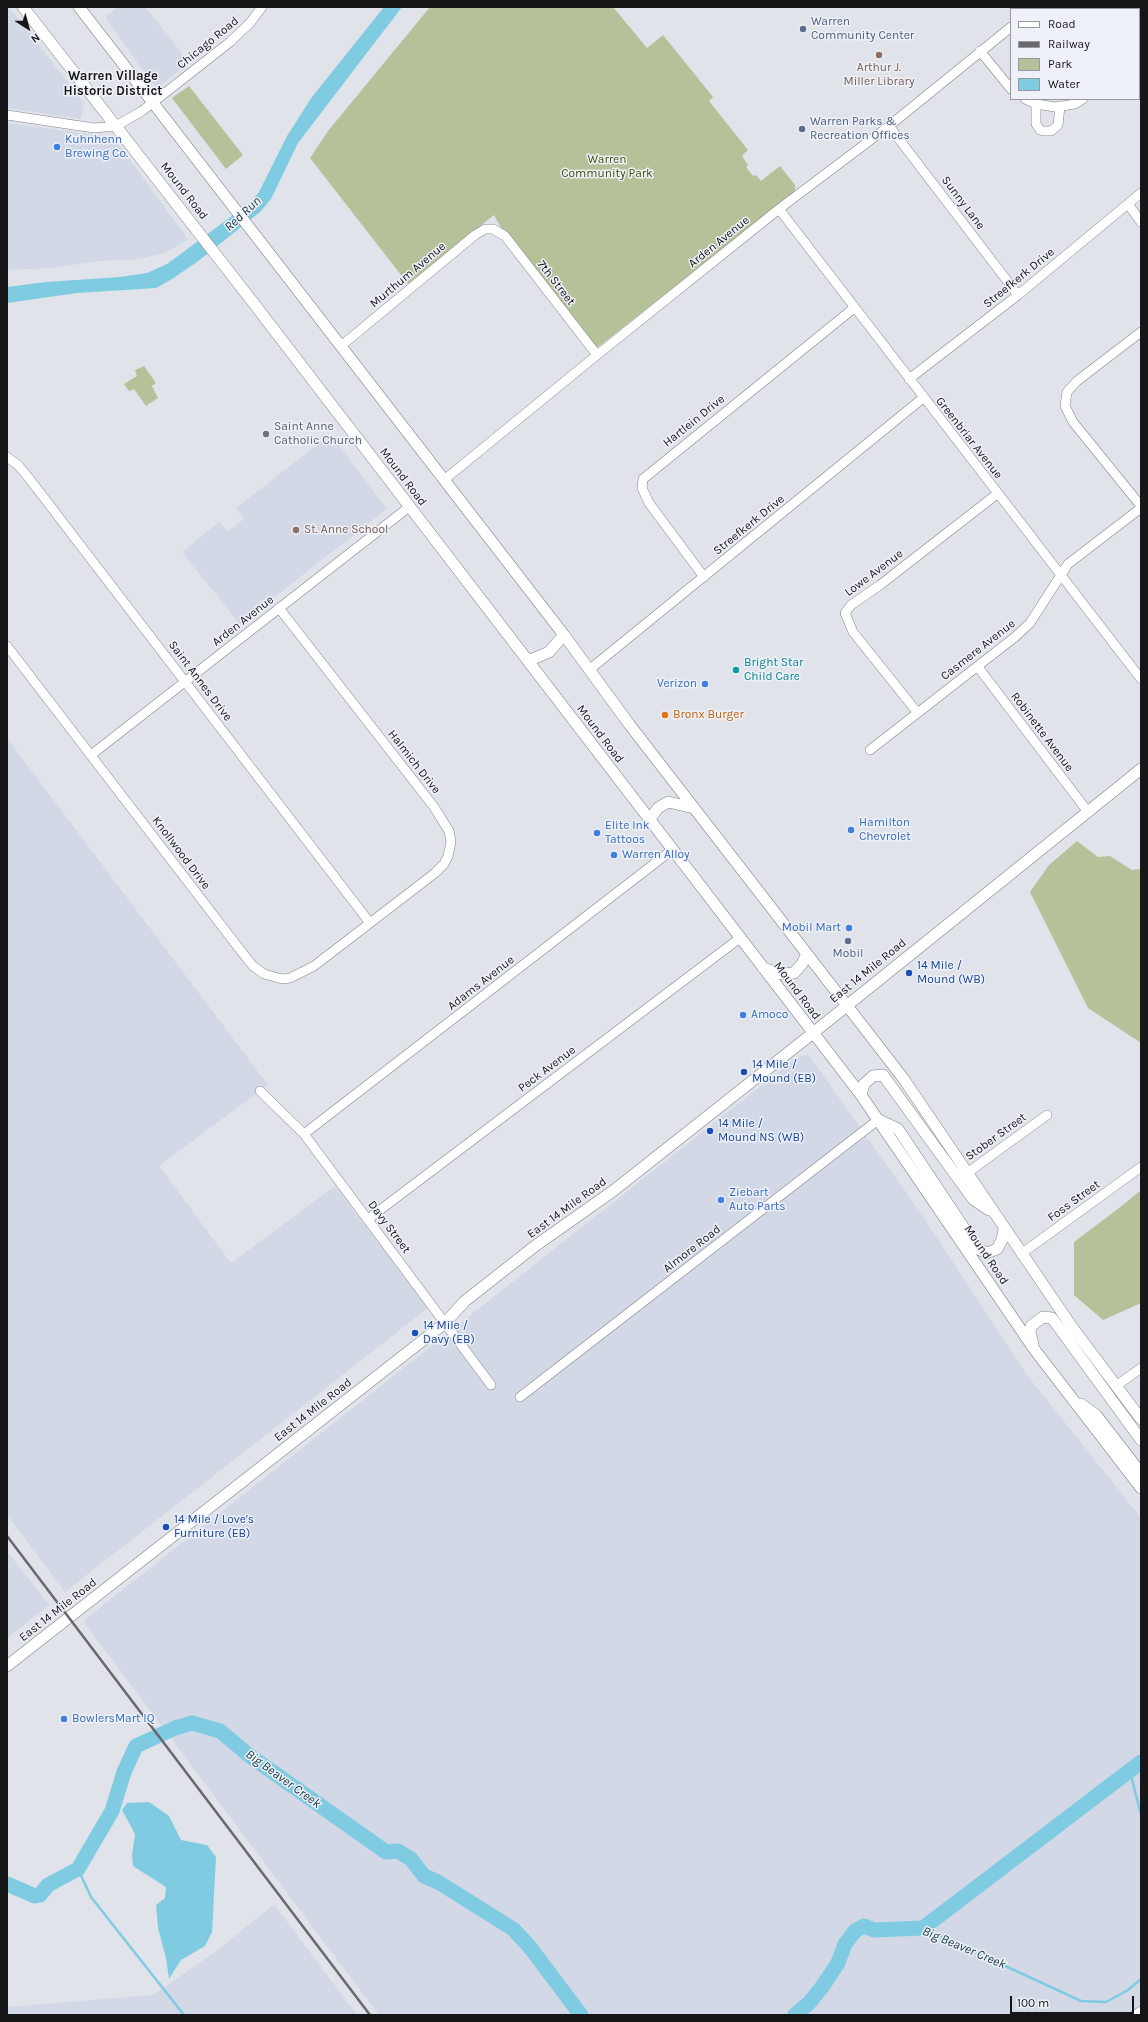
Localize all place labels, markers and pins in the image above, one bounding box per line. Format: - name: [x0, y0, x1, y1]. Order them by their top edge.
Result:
- place label: Warren Community Center: [811, 15, 914, 43]
- marker: Warren Community Center: [798, 24, 808, 34]
- marker: Arthur J. Miller Library: [874, 50, 884, 60]
- place label: Arthur J. Miller Library: [844, 61, 914, 89]
- place label: Warren Parks & Recreation Offices: [810, 115, 910, 143]
- marker: Warren Parks & Recreation Offices: [797, 124, 807, 134]
- place label: Kuhnhenn Brewing Co.: [65, 133, 128, 161]
- marker: Kuhnhenn Brewing Co.: [52, 142, 62, 152]
- place label: Saint Anne Catholic Church: [274, 420, 362, 448]
- marker: Saint Anne Catholic Church: [261, 429, 271, 439]
- place label: St. Anne School: [304, 523, 388, 537]
- marker: St. Anne School: [291, 525, 301, 535]
- place label: Bright Star Child Care: [744, 656, 803, 684]
- marker: Bright Star Child Care: [731, 665, 741, 675]
- place label: Verizon: [657, 677, 697, 691]
- marker: Verizon: [700, 679, 710, 689]
- place label: Bronx Burger: [673, 708, 744, 722]
- marker: Bronx Burger: [660, 710, 670, 720]
- place label: Hamilton Chevrolet: [859, 816, 911, 844]
- place label: Elite Ink Tattoos: [605, 819, 650, 847]
- marker: Hamilton Chevrolet: [846, 825, 856, 835]
- marker: Elite Ink Tattoos: [592, 828, 602, 838]
- place label: Warren Alloy: [622, 848, 690, 862]
- marker: Warren Alloy: [609, 850, 619, 860]
- place label: Mobil Mart: [782, 921, 841, 935]
- marker: Mobil Mart: [844, 923, 854, 933]
- marker: Mobil: [843, 936, 853, 946]
- place label: Mobil: [833, 947, 863, 961]
- place label: 14 Mile / Mound (WB): [917, 959, 985, 987]
- marker: 14 Mile / Mound (WB): [904, 968, 914, 978]
- place label: Amoco: [751, 1008, 788, 1022]
- marker: Amoco: [738, 1010, 748, 1020]
- place label: 14 Mile / Mound (EB): [752, 1058, 816, 1086]
- marker: 14 Mile / Mound (EB): [739, 1067, 749, 1077]
- place label: 14 Mile / Mound NS (WB): [718, 1117, 804, 1145]
- marker: 14 Mile / Mound NS (WB): [705, 1126, 715, 1136]
- place label: Ziebart Auto Parts: [729, 1186, 785, 1214]
- marker: Ziebart Auto Parts: [716, 1195, 726, 1205]
- place label: 14 Mile / Davy (EB): [423, 1319, 475, 1347]
- marker: 14 Mile / Davy (EB): [410, 1328, 420, 1338]
- place label: 14 Mile / Love's Furniture (EB): [174, 1513, 254, 1541]
- marker: 14 Mile / Love's Furniture (EB): [161, 1522, 171, 1532]
- place label: BowlersMart IQ: [72, 1712, 155, 1726]
- marker: BowlersMart IQ: [59, 1714, 69, 1724]

